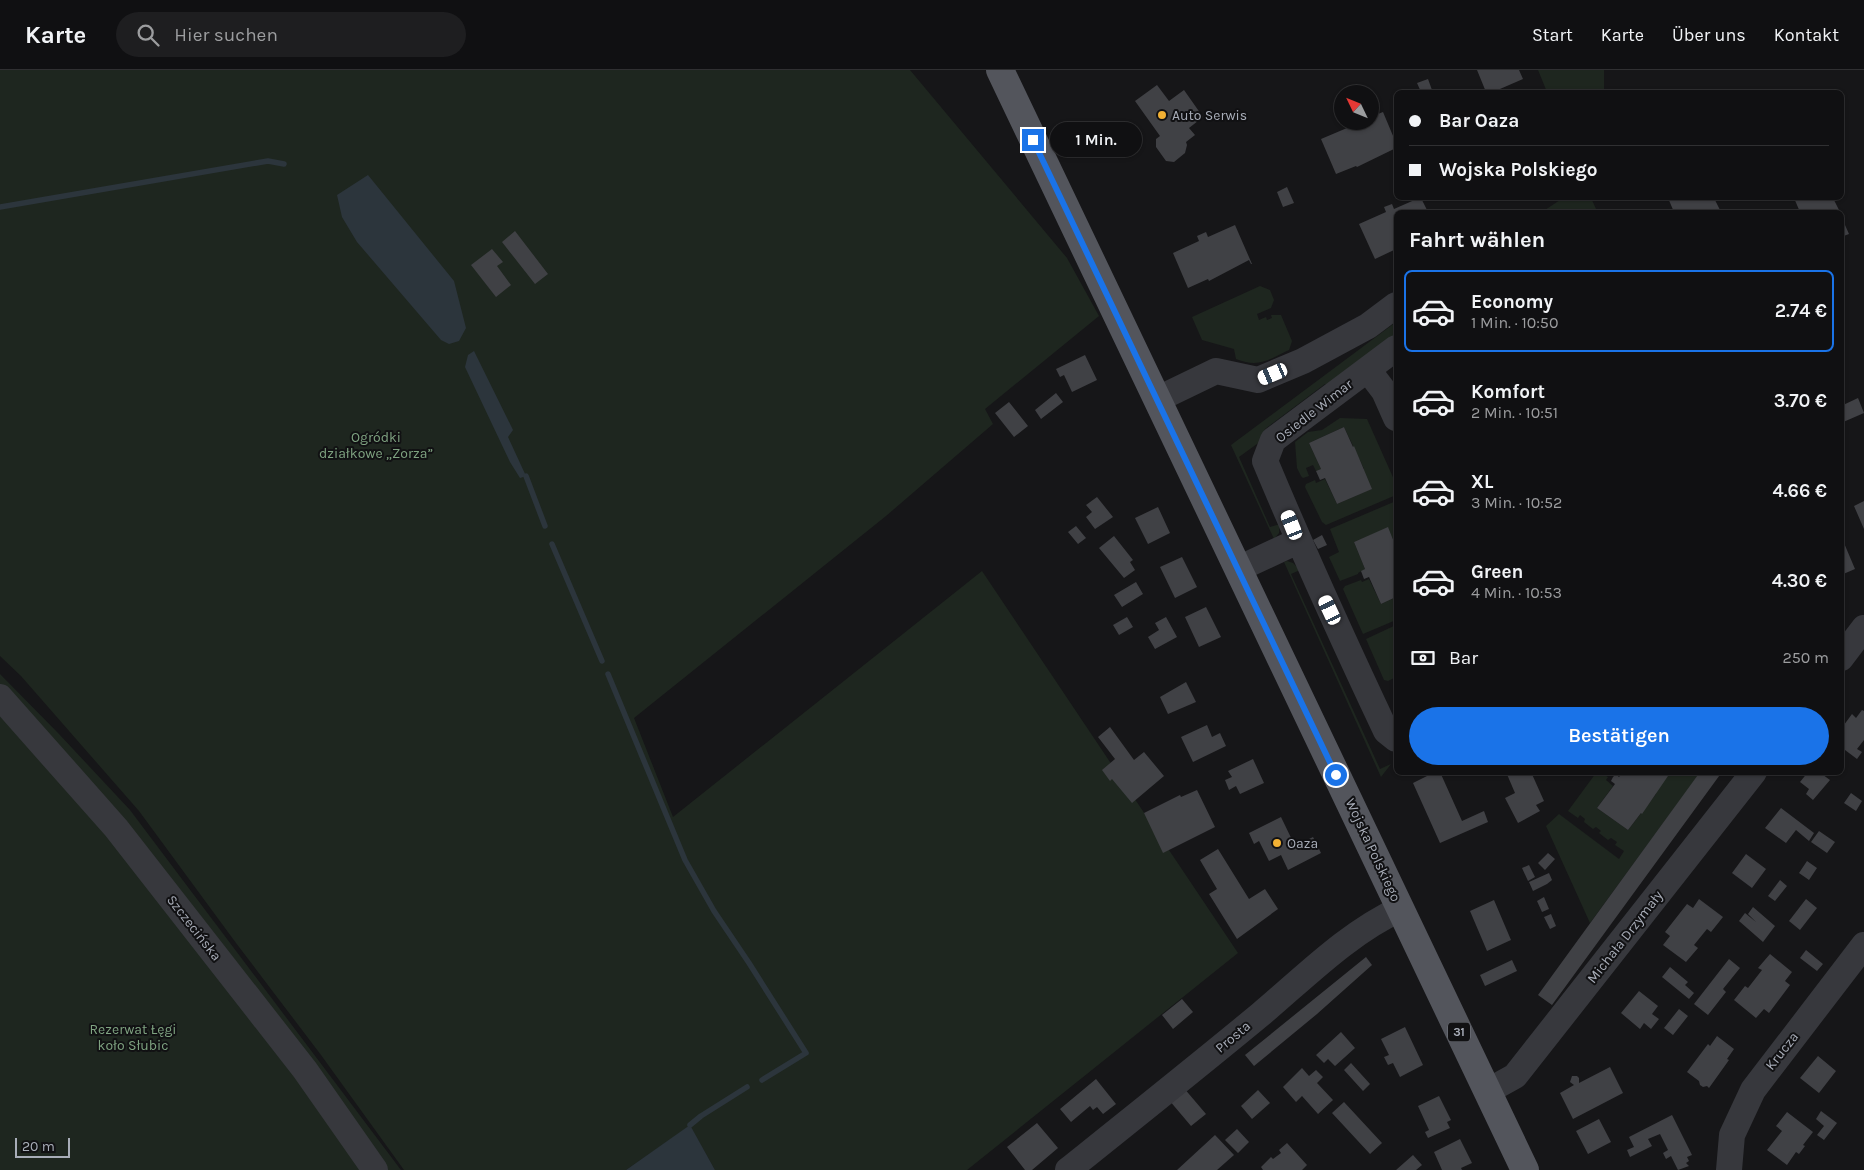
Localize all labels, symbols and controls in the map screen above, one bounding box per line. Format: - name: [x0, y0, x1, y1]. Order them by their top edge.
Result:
- search box: [116, 12, 466, 57]
- text: Karte: [25, 21, 86, 49]
- icon: search: [134, 21, 162, 49]
- text: Hier suchen: [174, 24, 278, 46]
- text: Start: [1532, 24, 1573, 46]
- text: Karte: [1601, 24, 1644, 46]
- text: Über uns: [1672, 24, 1746, 46]
- text: Kontakt: [1774, 24, 1839, 46]
- north arrow: [1334, 85, 1379, 130]
- map controls: [1334, 85, 1379, 130]
- place label: Auto Serwis: [1172, 107, 1247, 124]
- marker: Auto Serwis: [1156, 109, 1168, 121]
- text: Bar Oaza: [1439, 110, 1519, 132]
- callout: 1 Min.: [1050, 122, 1143, 158]
- route end: [1022, 129, 1044, 151]
- text: 1 Min.: [1075, 130, 1117, 149]
- text: Wojska Polskiego: [1439, 159, 1597, 181]
- text: Fahrt wählen: [1409, 227, 1545, 253]
- icon: car: [1411, 289, 1456, 334]
- text: Economy: [1471, 291, 1553, 313]
- text: 2.74 €: [1775, 300, 1827, 322]
- text: 1 Min. · 10:50: [1471, 313, 1558, 332]
- car: [1256, 361, 1289, 387]
- street label: Osiedle Wimar: [1272, 375, 1357, 446]
- icon: car: [1411, 379, 1456, 424]
- text: Komfort: [1471, 381, 1545, 403]
- text: 3.70 €: [1774, 390, 1827, 412]
- text: 2 Min. · 10:51: [1471, 403, 1558, 422]
- park label: Ogródki działkowe „Zorza”: [319, 429, 433, 462]
- icon: car: [1411, 469, 1456, 514]
- text: XL: [1471, 471, 1493, 493]
- text: 4.66 €: [1773, 480, 1827, 502]
- text: 3 Min. · 10:52: [1471, 493, 1562, 512]
- car: [1279, 508, 1304, 542]
- icon: car: [1411, 559, 1456, 604]
- text: Green: [1471, 561, 1523, 583]
- text: 4.30 €: [1772, 570, 1827, 592]
- text: 4 Min. · 10:53: [1471, 583, 1562, 602]
- car: [1316, 593, 1343, 627]
- icon: cash: [1409, 644, 1437, 672]
- text: Bar: [1449, 647, 1478, 669]
- text: 250 m: [1782, 648, 1829, 667]
- button: Bestätigen: [1409, 707, 1829, 765]
- route start: [1325, 764, 1347, 786]
- street label: Wojska Polskiego: [1342, 796, 1404, 904]
- place label: Oaza: [1287, 835, 1318, 852]
- marker: Oaza: [1271, 837, 1283, 849]
- street label: Michała Drzymały: [1583, 887, 1667, 987]
- street label: Szczecińska: [163, 892, 225, 964]
- street label: Prosta: [1212, 1017, 1254, 1057]
- park label: Rezerwat Łęgi koło Słubic: [90, 1021, 176, 1054]
- road number: 31: [1448, 1022, 1470, 1042]
- street label: Krucza: [1762, 1029, 1802, 1073]
- scale bar: [15, 1135, 70, 1158]
- text: 20 m: [22, 1138, 55, 1155]

